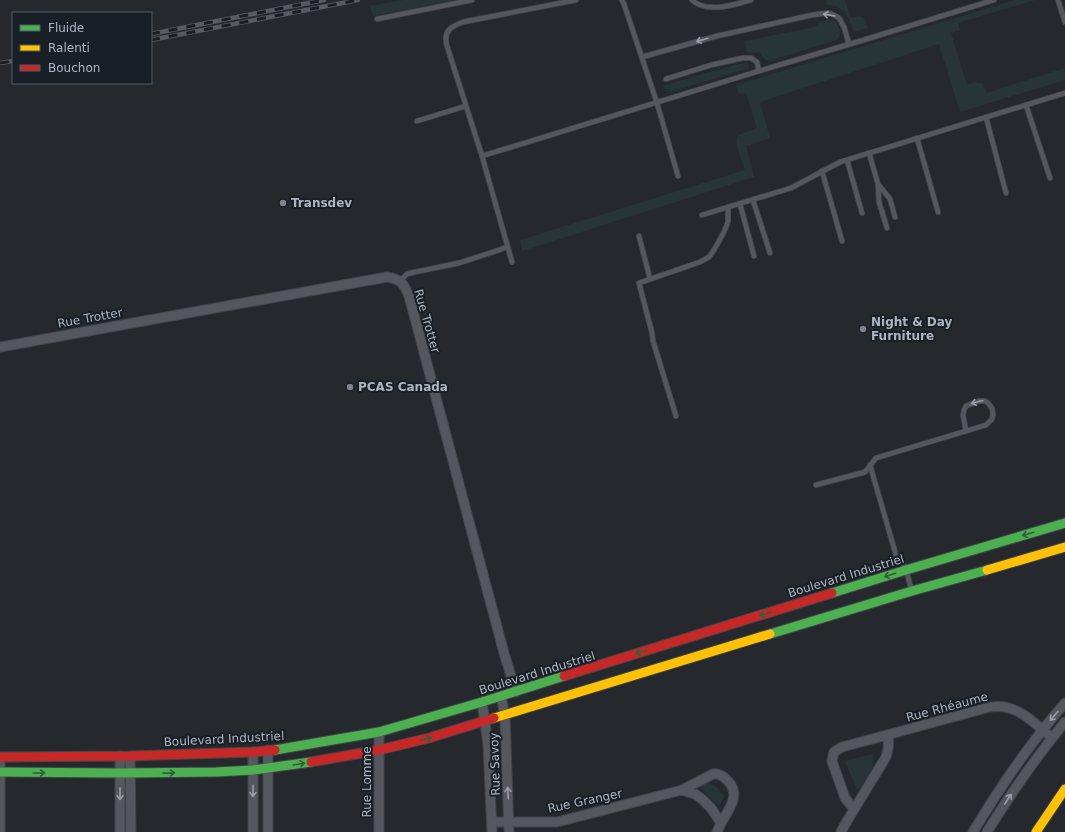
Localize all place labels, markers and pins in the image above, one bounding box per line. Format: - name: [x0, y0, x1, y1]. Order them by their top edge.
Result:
- place label: Transdev: [291, 196, 352, 210]
- marker: Transdev: [278, 198, 288, 208]
- place label: Night & Day Furniture: [871, 315, 953, 343]
- marker: Night & Day Furniture: [858, 324, 868, 334]
- place label: PCAS Canada: [358, 380, 448, 394]
- marker: PCAS Canada: [345, 382, 355, 392]

